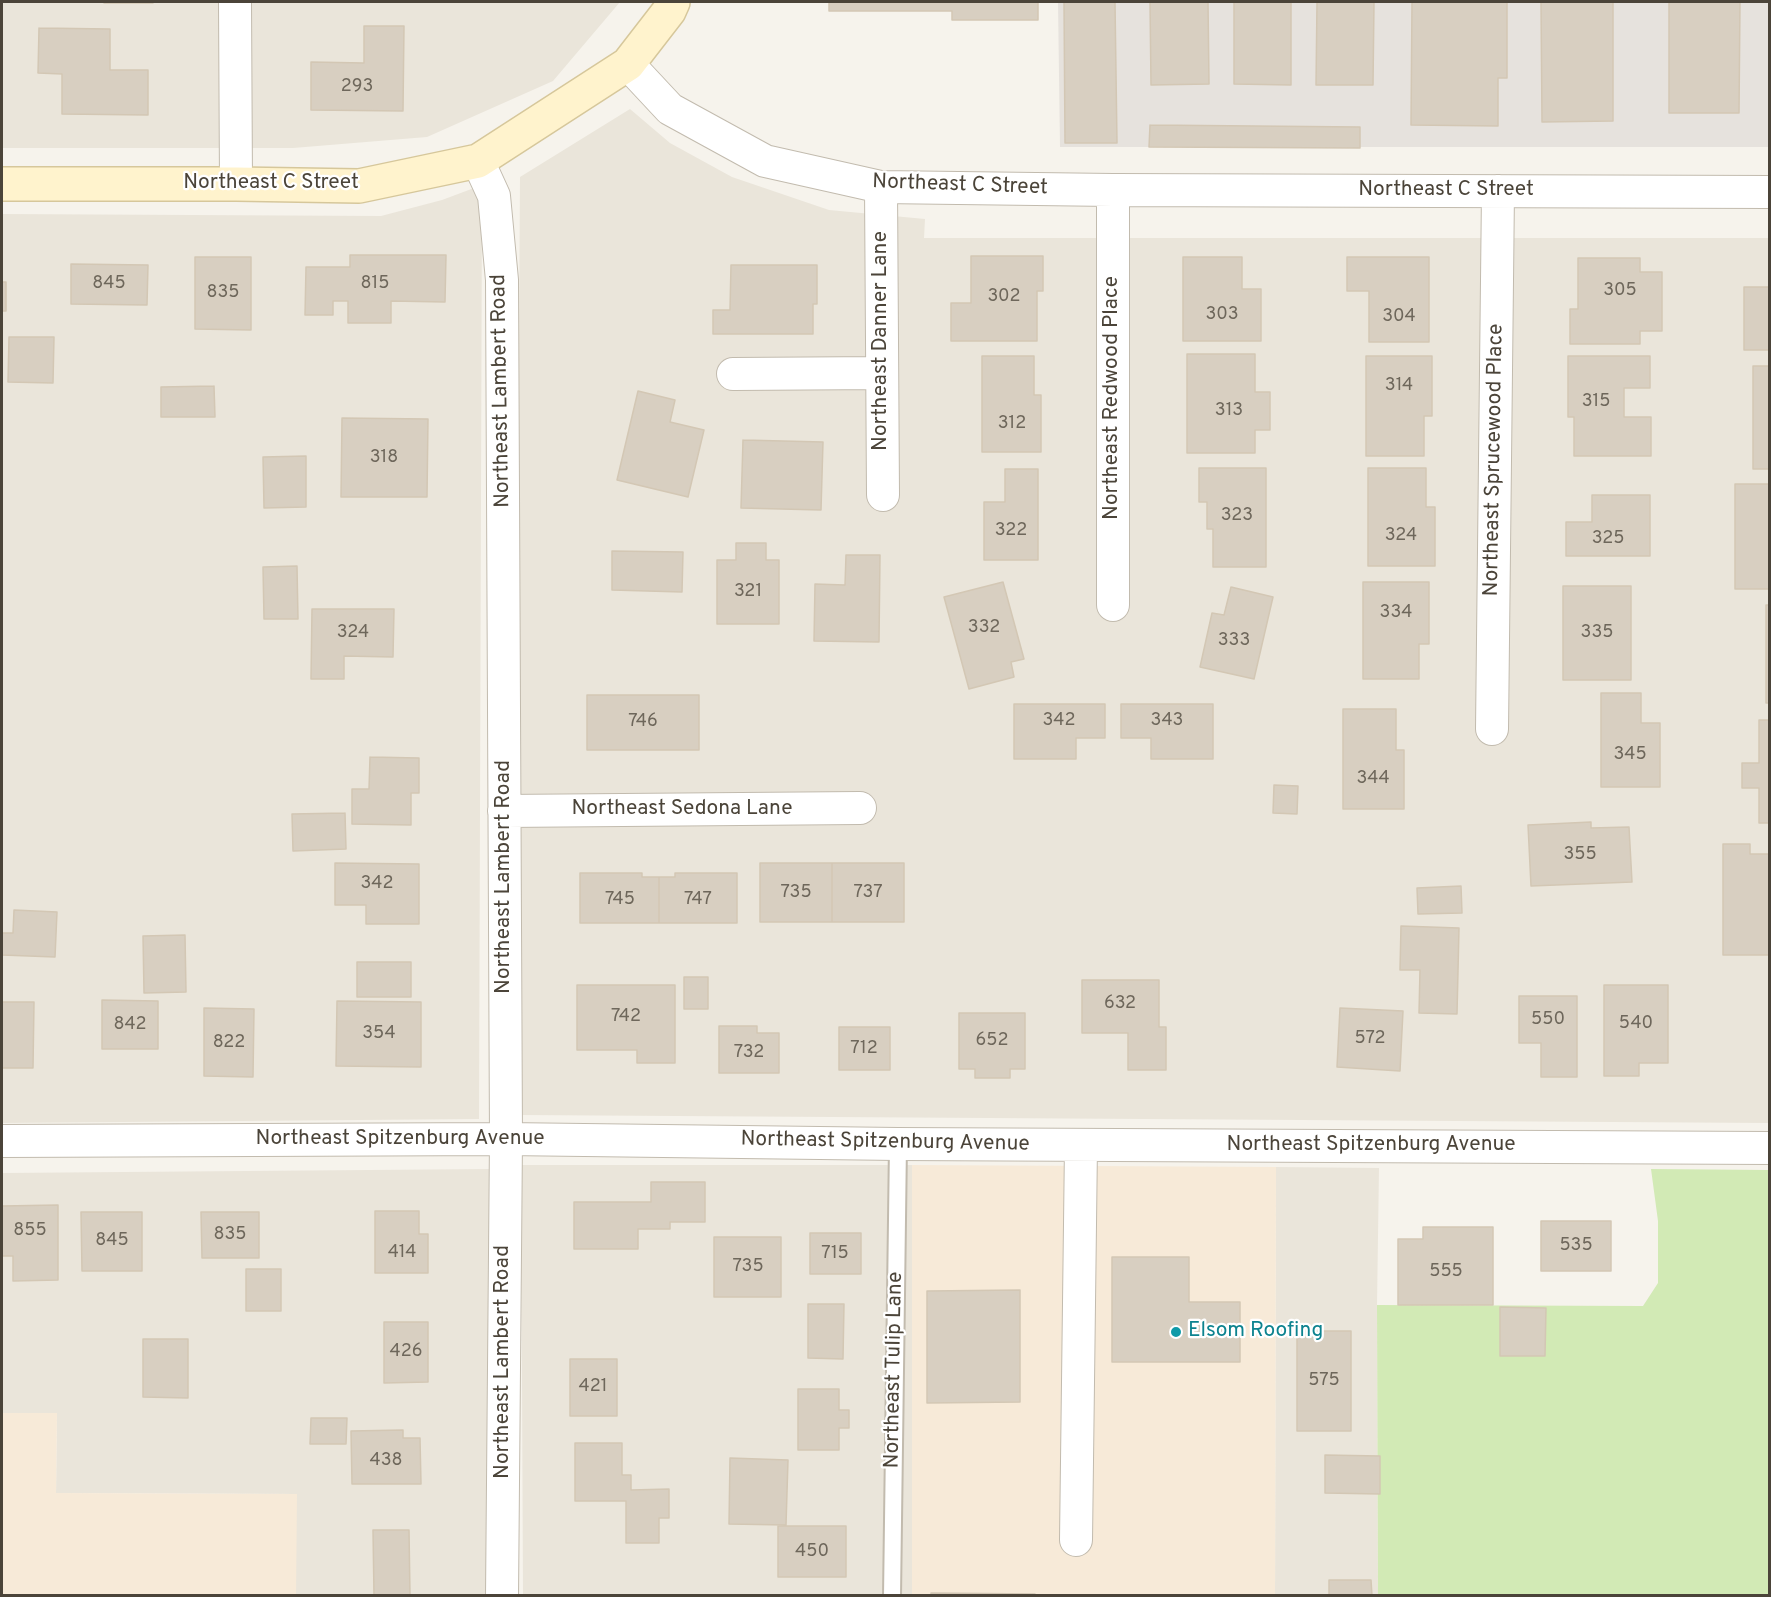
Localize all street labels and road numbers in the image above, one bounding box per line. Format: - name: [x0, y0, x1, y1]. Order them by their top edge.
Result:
- street label: Northeast C Street: [872, 170, 1048, 202]
- street label: Northeast C Street: [183, 171, 359, 197]
- street label: Northeast C Street: [1358, 178, 1534, 204]
- street label: Northeast Danner Lane: [869, 231, 895, 451]
- street label: Northeast Lambert Road: [487, 274, 517, 508]
- street label: Northeast Redwood Place: [1100, 276, 1126, 520]
- street label: Northeast Sprucewood Place: [1480, 323, 1510, 597]
- street label: Northeast Lambert Road: [492, 760, 518, 994]
- street label: Northeast Sedona Lane: [571, 797, 793, 823]
- street label: Northeast Spitzenburg Avenue: [255, 1127, 545, 1153]
- street label: Northeast Spitzenburg Avenue: [740, 1128, 1030, 1158]
- street label: Northeast Spitzenburg Avenue: [1226, 1133, 1516, 1159]
- street label: Northeast Lambert Road: [491, 1245, 517, 1479]
- street label: Northeast Tulip Lane: [881, 1271, 909, 1469]

